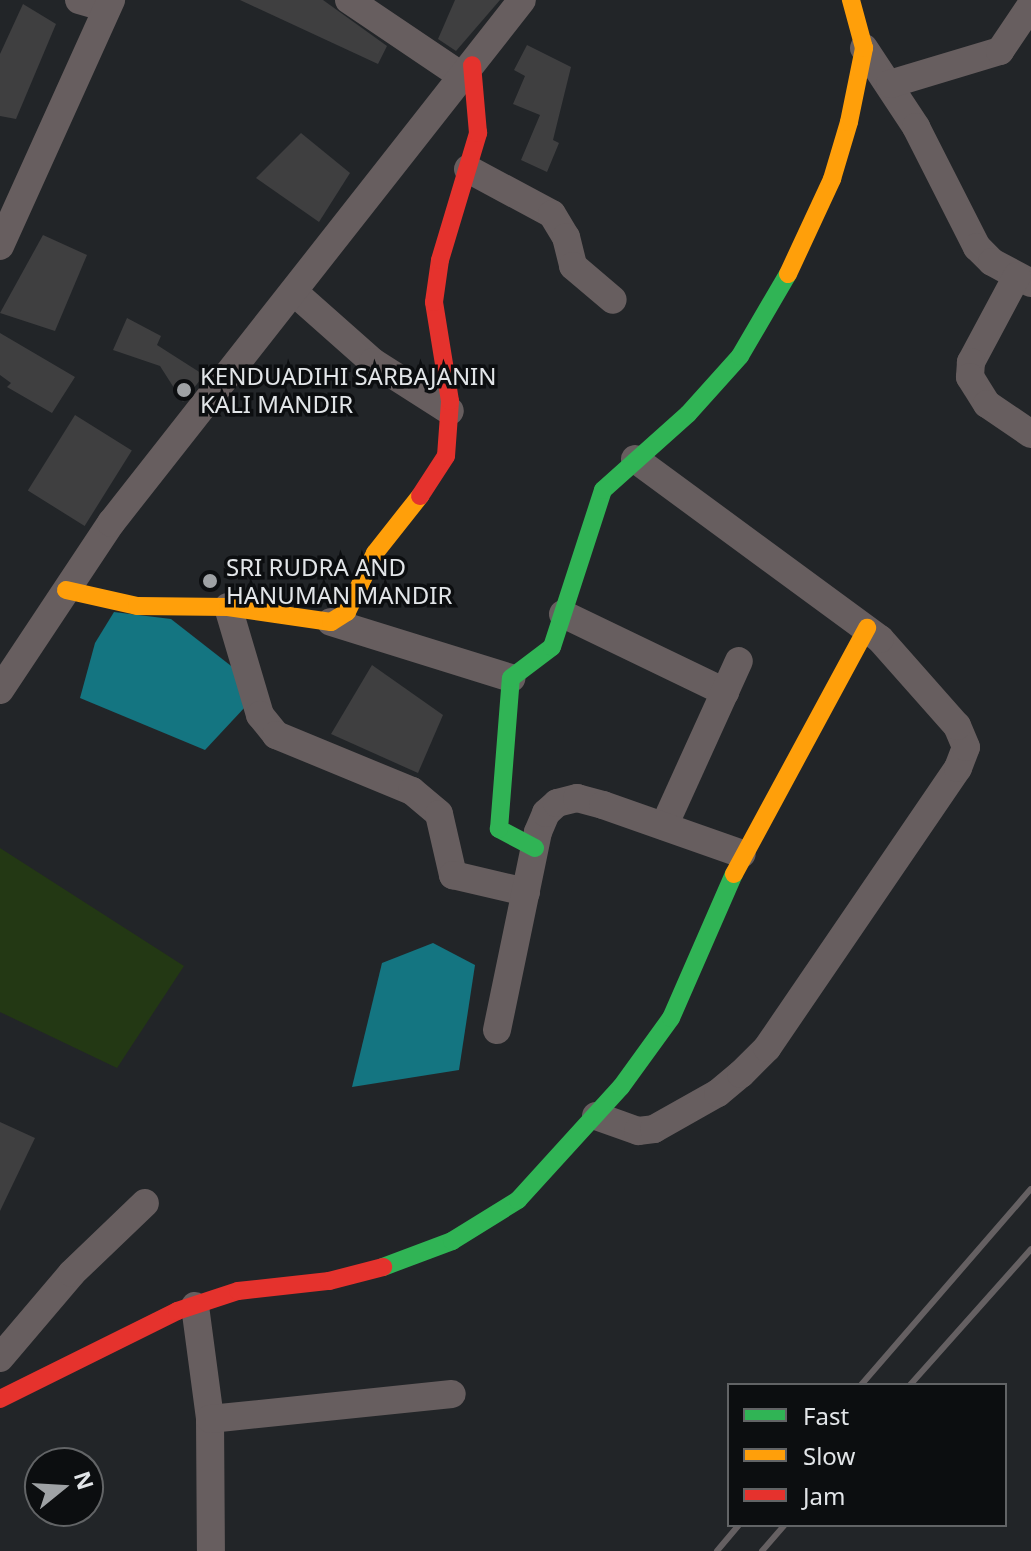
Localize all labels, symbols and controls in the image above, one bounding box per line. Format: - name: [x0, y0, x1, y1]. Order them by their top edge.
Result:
- place label: KENDUADIHI SARBAJANIN KALI MANDIR: [200, 362, 496, 418]
- marker: KENDUADIHI SARBAJANIN KALI MANDIR: [175, 381, 193, 399]
- place label: SRI RUDRA AND HANUMAN MANDIR: [226, 553, 452, 609]
- marker: SRI RUDRA AND HANUMAN MANDIR: [201, 572, 219, 590]
- legend: [727, 1383, 1007, 1527]
- text: Fast: [803, 1399, 849, 1432]
- text: Slow: [803, 1439, 855, 1472]
- north arrow: [24, 1447, 104, 1527]
- text: N: [68, 1467, 102, 1493]
- text: Jam: [803, 1479, 845, 1512]

